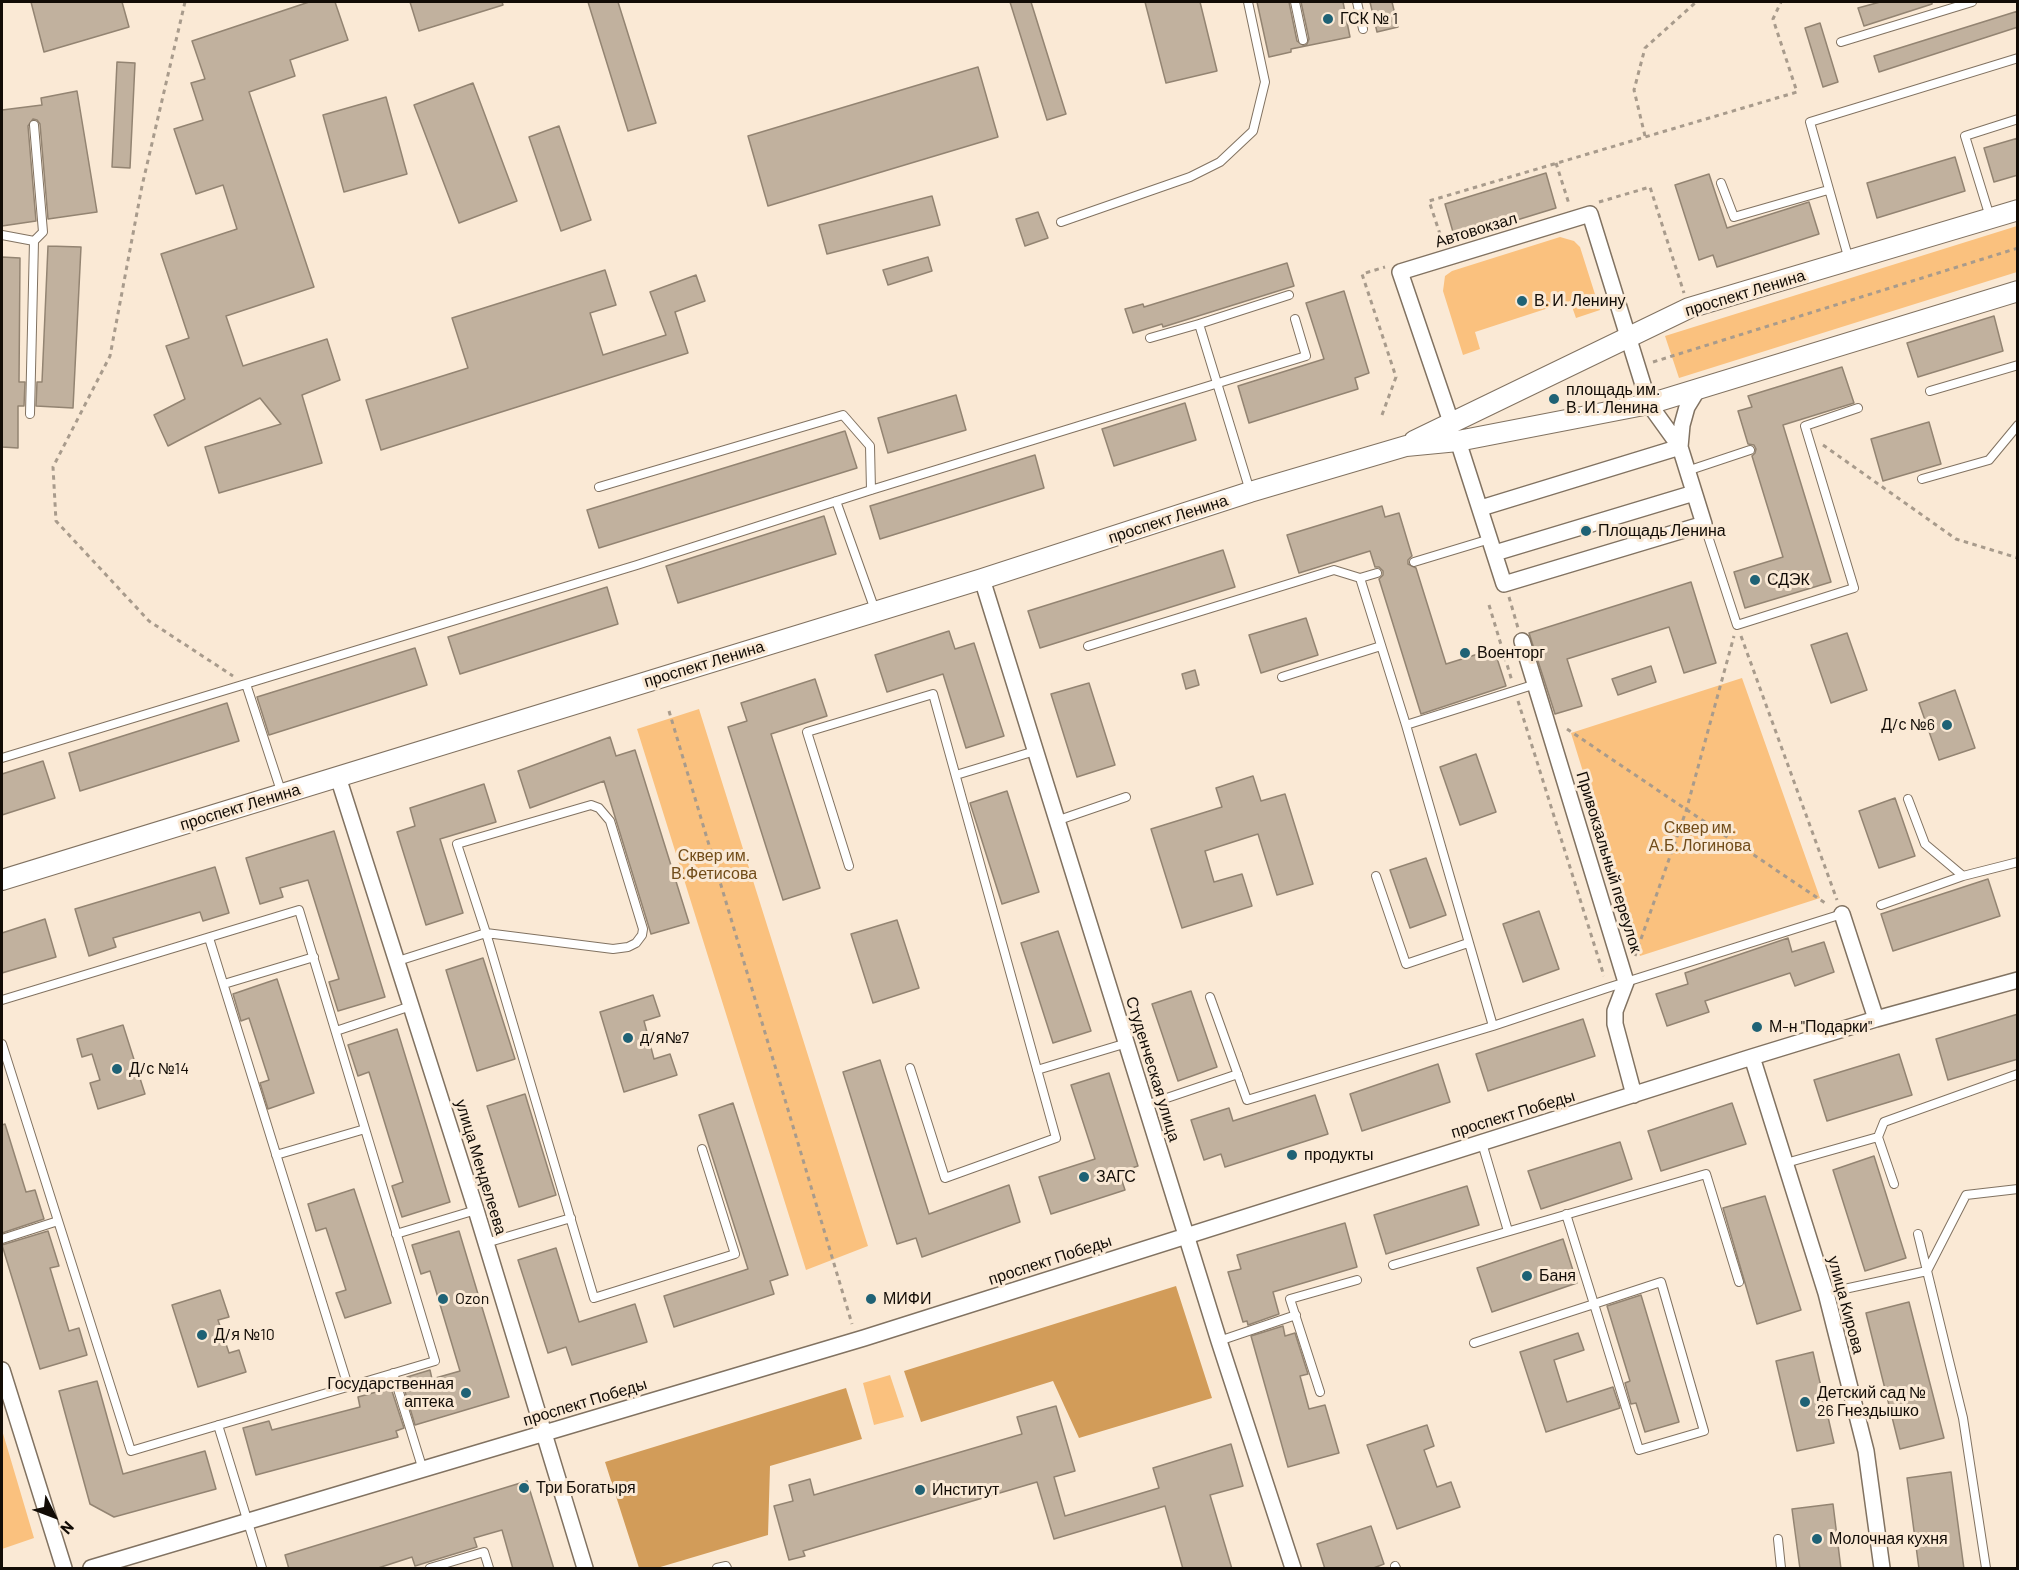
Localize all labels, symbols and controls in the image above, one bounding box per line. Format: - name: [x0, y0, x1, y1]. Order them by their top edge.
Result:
- place label: ГСК № 1: [1340, 9, 1398, 29]
- marker: ГСК № 1: [1321, 12, 1335, 26]
- street label: Автовокзал: [1433, 208, 1519, 252]
- street label: проспект Ленина: [1683, 266, 1807, 320]
- place label: В. И. Ленину: [1534, 291, 1625, 311]
- marker: В. И. Ленину: [1515, 294, 1529, 308]
- place label: площадь им. В. И. Ленина: [1566, 380, 1660, 418]
- marker: площадь им. В. И. Ленина: [1547, 392, 1561, 406]
- street label: проспект Ленина: [1106, 491, 1230, 547]
- place label: Площадь Ленина: [1598, 521, 1726, 541]
- marker: Площадь Ленина: [1579, 524, 1593, 538]
- place label: СДЭК: [1767, 570, 1810, 590]
- marker: СДЭК: [1748, 573, 1762, 587]
- street label: проспект Ленина: [642, 637, 766, 691]
- place label: Военторг: [1477, 643, 1545, 663]
- marker: Военторг: [1458, 646, 1472, 660]
- place label: Д/с №6: [1881, 715, 1935, 735]
- marker: Д/с №6: [1940, 718, 1954, 732]
- street label: Привокзальный переулок: [1572, 769, 1646, 955]
- street label: проспект Ленина: [178, 780, 302, 834]
- park label: Сквер им. А.Б. Логинова: [1649, 818, 1751, 856]
- park label: Сквер им. В.Фетисова: [671, 846, 757, 884]
- street label: Студенческая улица: [1122, 994, 1184, 1144]
- place label: М-н "Подарки": [1769, 1017, 1872, 1037]
- marker: М-н "Подарки": [1750, 1020, 1764, 1034]
- place label: д/я№7: [640, 1028, 689, 1048]
- marker: д/я№7: [621, 1031, 635, 1045]
- place label: Д/с №14: [129, 1059, 189, 1079]
- marker: Д/с №14: [110, 1062, 124, 1076]
- street label: проспект Победы: [1449, 1086, 1577, 1142]
- street label: улица Менделеева: [451, 1097, 511, 1237]
- place label: продукты: [1304, 1145, 1373, 1165]
- marker: продукты: [1285, 1148, 1299, 1162]
- place label: ЗАГС: [1096, 1167, 1136, 1187]
- marker: ЗАГС: [1077, 1170, 1091, 1184]
- street label: проспект Победы: [986, 1231, 1114, 1289]
- street label: улица Кирова: [1824, 1254, 1868, 1356]
- place label: Баня: [1539, 1266, 1576, 1286]
- marker: Баня: [1520, 1269, 1534, 1283]
- place label: Ozon: [455, 1289, 489, 1309]
- place label: МИФИ: [883, 1289, 931, 1309]
- marker: Ozon: [436, 1292, 450, 1306]
- marker: МИФИ: [864, 1292, 878, 1306]
- place label: Д/я №10: [214, 1325, 275, 1345]
- marker: Д/я №10: [195, 1328, 209, 1342]
- place label: Государственная аптека: [327, 1374, 454, 1412]
- street label: проспект Победы: [521, 1374, 649, 1430]
- place label: Детский сад № 26 Гнездышко: [1817, 1383, 1926, 1421]
- marker: Государственная аптека: [459, 1386, 473, 1400]
- marker: Детский сад № 26 Гнездышко: [1798, 1395, 1812, 1409]
- place label: Три Богатыря: [536, 1478, 636, 1498]
- place label: Институт: [932, 1480, 999, 1500]
- marker: Три Богатыря: [517, 1481, 531, 1495]
- marker: Институт: [913, 1483, 927, 1497]
- north arrow: [24, 1486, 84, 1546]
- text: N: [57, 1518, 78, 1539]
- place label: Молочная кухня: [1829, 1529, 1948, 1549]
- marker: Молочная кухня: [1810, 1532, 1824, 1546]

